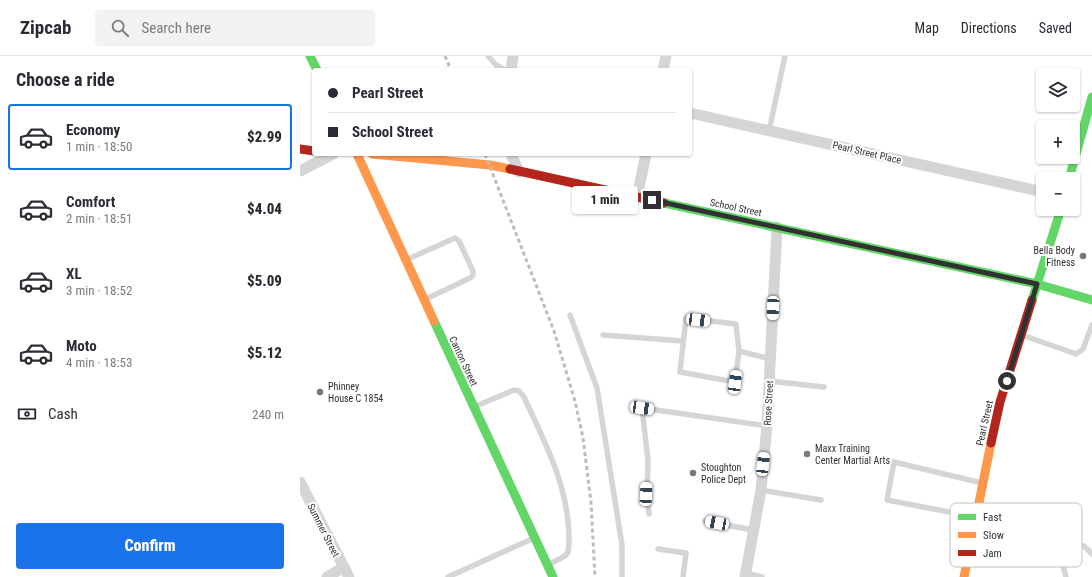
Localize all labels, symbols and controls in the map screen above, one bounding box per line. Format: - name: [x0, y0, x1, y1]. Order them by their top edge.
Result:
- search box: [95, 10, 375, 46]
- text: Zipcab: [20, 16, 71, 39]
- icon: search: [109, 17, 131, 39]
- text: Search here: [141, 19, 211, 37]
- text: Map: [915, 20, 939, 36]
- text: Directions: [961, 20, 1017, 36]
- text: Saved: [1039, 20, 1072, 36]
- map controls: [1036, 68, 1080, 216]
- button: layers: [1036, 68, 1080, 112]
- text: Choose a ride: [16, 69, 115, 90]
- text: Pearl Street: [352, 84, 423, 102]
- icon: car: [18, 119, 54, 155]
- button: +: [1036, 120, 1080, 164]
- text: Economy: [66, 121, 120, 139]
- text: School Street: [352, 123, 433, 141]
- text: $2.99: [247, 128, 282, 146]
- text: 1 min · 18:50: [66, 139, 132, 154]
- street label: Pearl Street Place: [831, 139, 903, 166]
- button: −: [1036, 172, 1080, 216]
- callout: 1 min: [572, 186, 638, 214]
- icon: car: [18, 191, 54, 227]
- route end: [643, 191, 661, 209]
- text: 1 min: [591, 192, 619, 207]
- text: Comfort: [66, 193, 115, 211]
- street label: School Street: [709, 197, 763, 218]
- text: $4.04: [247, 200, 282, 218]
- text: 2 min · 18:51: [66, 211, 132, 226]
- place label: Bella Body Fitness: [1034, 245, 1075, 268]
- marker: Bella Body Fitness: [1078, 251, 1088, 261]
- icon: car: [18, 263, 54, 299]
- text: XL: [66, 265, 82, 283]
- text: $5.09: [247, 272, 282, 290]
- text: 3 min · 18:52: [66, 283, 132, 298]
- car: [767, 296, 779, 320]
- car: [685, 313, 711, 327]
- icon: car: [18, 335, 54, 371]
- street label: Canton Street: [447, 335, 480, 388]
- text: Moto: [66, 337, 97, 355]
- text: $5.12: [247, 344, 282, 362]
- text: 4 min · 18:53: [66, 355, 132, 370]
- car: [727, 369, 743, 395]
- route start: [998, 372, 1016, 390]
- street label: Rose Street: [762, 380, 775, 426]
- place label: Phinney House C 1854: [328, 381, 383, 404]
- marker: Phinney House C 1854: [315, 387, 325, 397]
- street label: Pearl Street: [974, 399, 995, 447]
- car: [629, 400, 655, 416]
- icon: cash: [16, 403, 38, 425]
- text: Cash: [48, 405, 78, 423]
- text: 240 m: [252, 407, 284, 422]
- place label: Maxx Training Center Martial Arts: [815, 443, 890, 466]
- marker: Maxx Training Center Martial Arts: [802, 449, 812, 459]
- car: [756, 451, 770, 477]
- place label: Stoughton Police Dept: [701, 462, 746, 485]
- marker: Stoughton Police Dept: [688, 468, 698, 478]
- car: [640, 482, 652, 506]
- street label: Summer Street: [305, 502, 342, 559]
- legend: [950, 503, 1082, 567]
- text: Fast: [983, 511, 1002, 524]
- car: [704, 515, 730, 531]
- button: Confirm: [16, 523, 284, 569]
- text: Slow: [983, 529, 1004, 542]
- text: Jam: [983, 547, 1002, 560]

